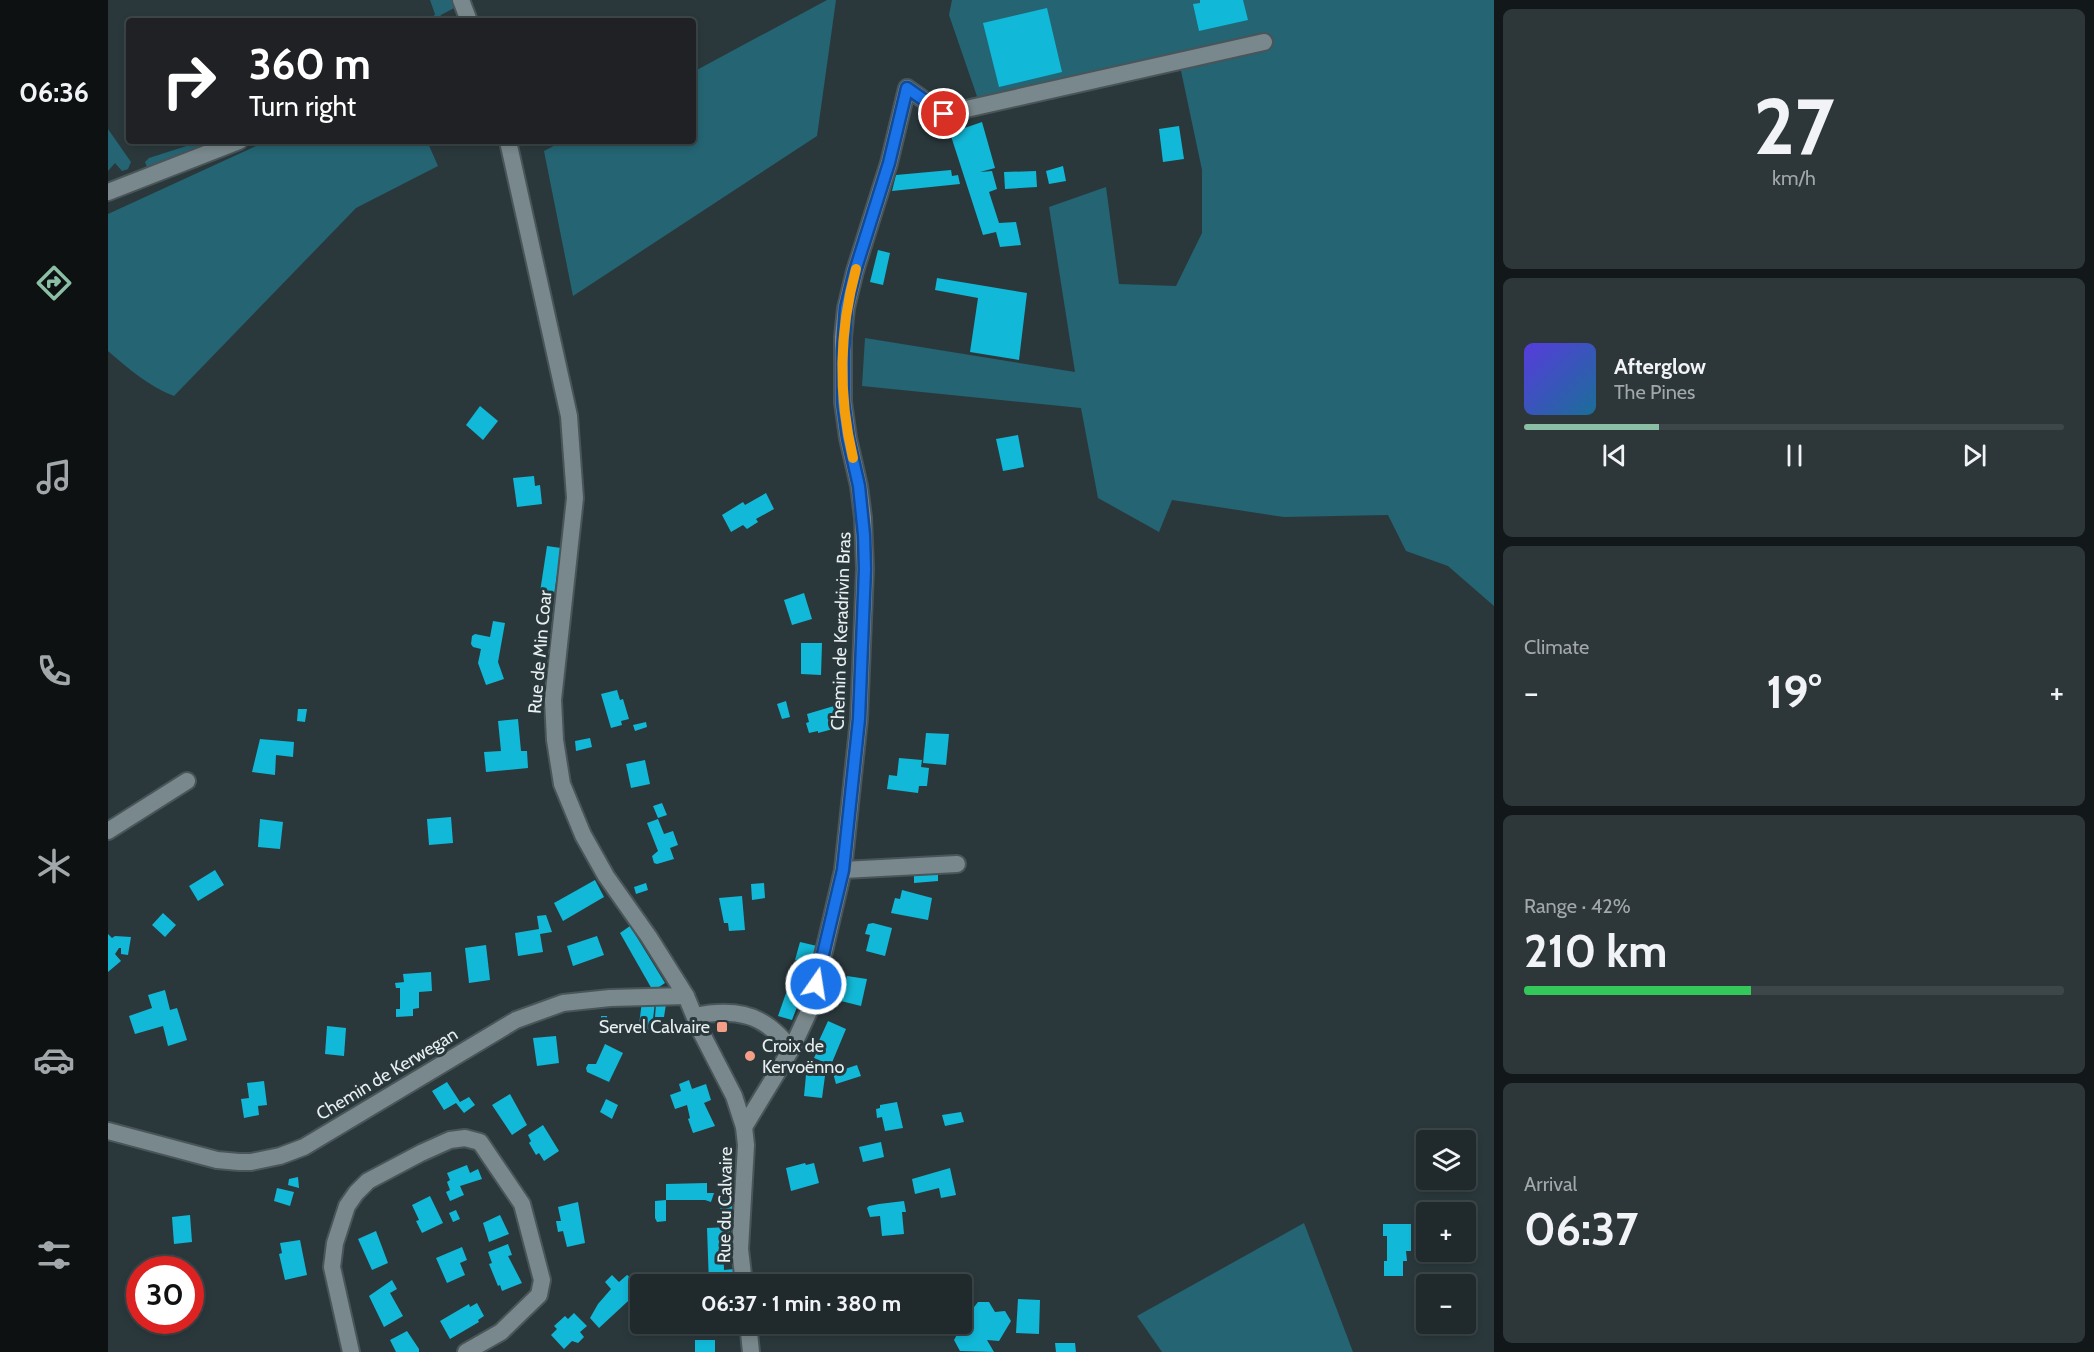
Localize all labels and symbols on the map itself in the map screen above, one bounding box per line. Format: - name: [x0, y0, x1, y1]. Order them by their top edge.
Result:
- pin: [918, 88, 969, 139]
- street label: Chemin de Keradrivin Bras: [827, 531, 855, 731]
- street label: Rue de Min Coar: [524, 589, 556, 715]
- position arrow: [784, 952, 848, 1016]
- place label: Servel Calvaire: [599, 1016, 710, 1038]
- marker: Servel Calvaire: [715, 1020, 729, 1034]
- street label: Chemin de Kerwegan: [312, 1023, 462, 1125]
- place label: Croix de Kervoënno: [762, 1035, 844, 1078]
- marker: Croix de Kervoënno: [743, 1049, 757, 1063]
- street label: Rue du Calvaire: [713, 1147, 737, 1263]
- speed limit sign: 30: [126, 1256, 204, 1334]

